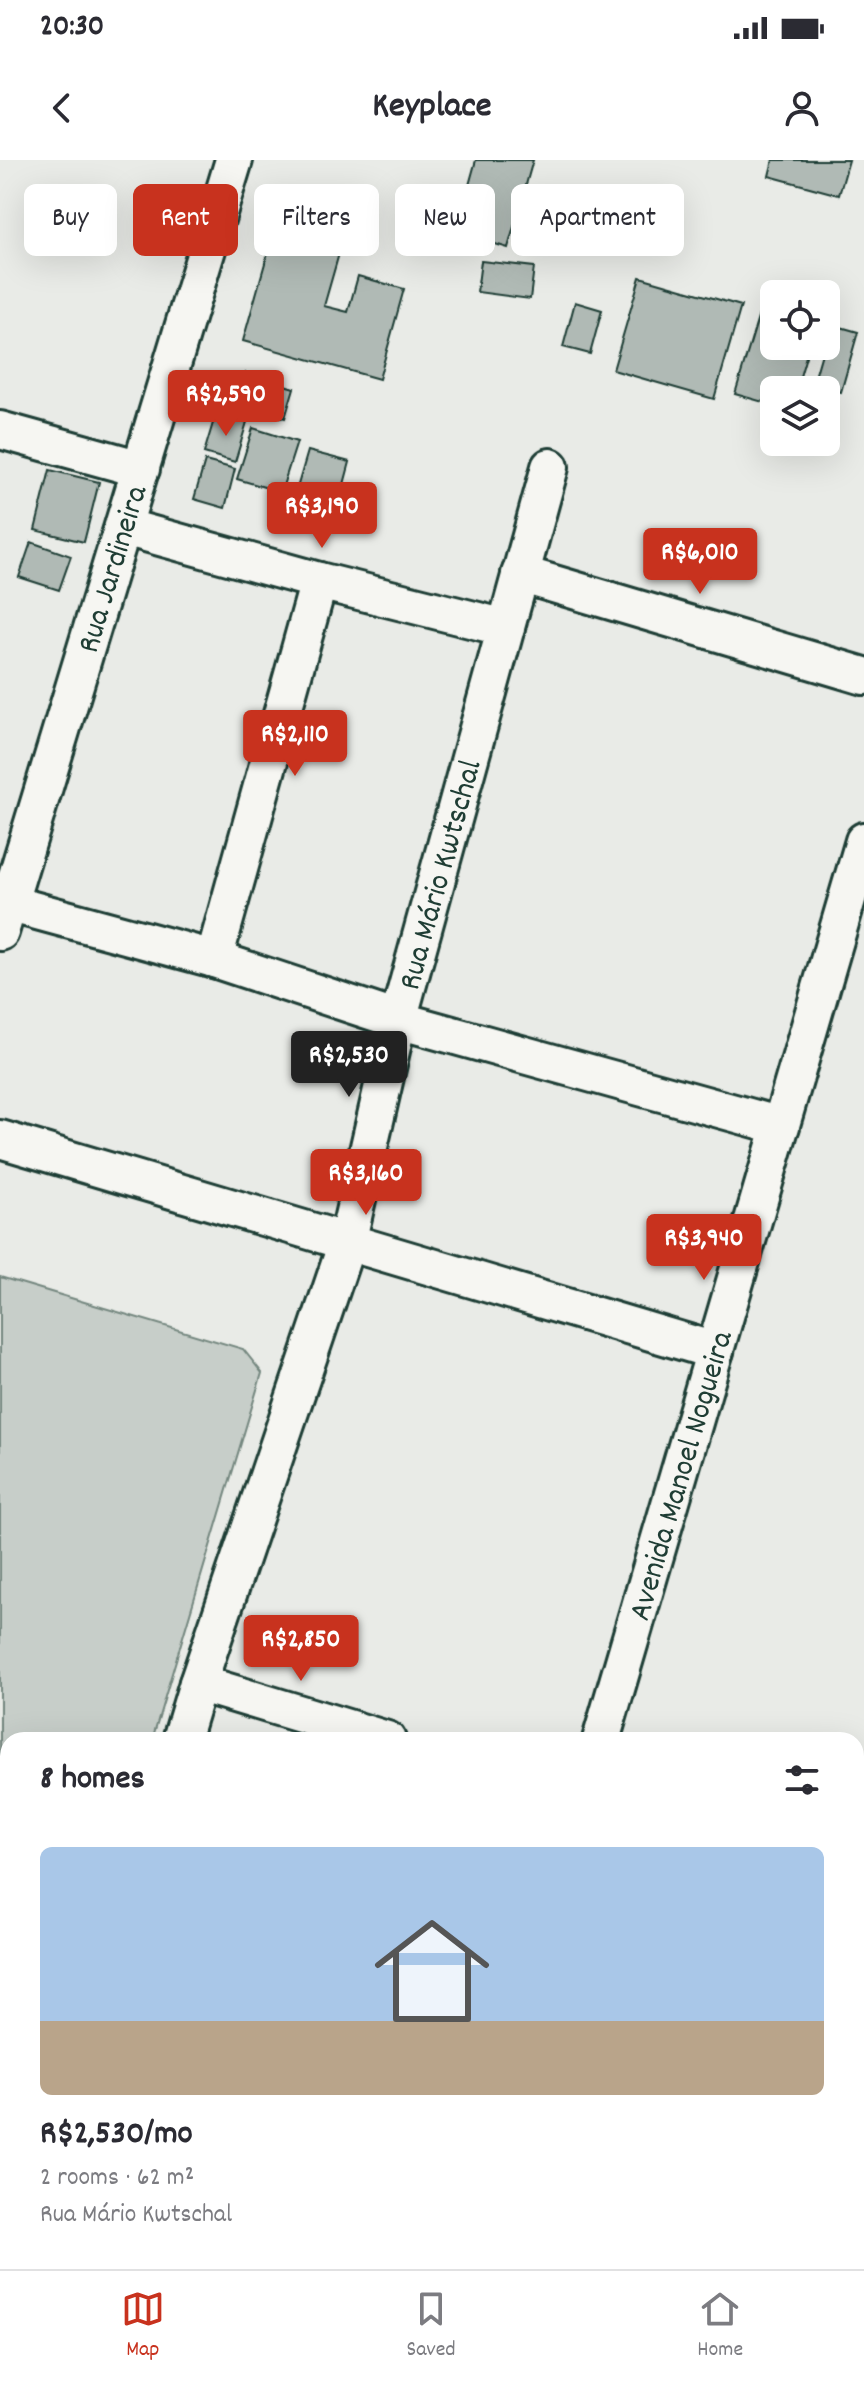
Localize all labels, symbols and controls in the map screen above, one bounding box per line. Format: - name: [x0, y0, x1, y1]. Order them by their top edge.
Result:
- text: 20:30: [40, 7, 104, 50]
- text: Keyplace: [372, 82, 492, 134]
- icon: back: [40, 86, 84, 130]
- icon: person: [780, 86, 824, 130]
- chip: Buy: [24, 184, 117, 256]
- chip: Rent: [133, 184, 238, 256]
- chip: Filters: [254, 184, 379, 256]
- chip: New: [395, 184, 495, 256]
- chip: Apartment: [511, 184, 684, 256]
- map controls: [760, 280, 840, 456]
- button: locate: [760, 280, 840, 360]
- pin: R$2,590: [152, 370, 300, 438]
- button: layers: [760, 376, 840, 456]
- text: R$2,590: [186, 377, 266, 414]
- street label: Rua Jardineira: [68, 479, 162, 659]
- pin: R$3,190: [248, 482, 396, 550]
- text: R$3,190: [285, 489, 359, 526]
- pin: R$6,010: [626, 528, 774, 596]
- text: R$6,010: [661, 535, 739, 572]
- pin: R$2,110: [221, 710, 369, 778]
- text: R$2,110: [261, 717, 329, 754]
- street label: Rua Mário Kwtschal: [389, 755, 497, 996]
- pin: R$2,530: [275, 1031, 423, 1099]
- text: R$2,530: [309, 1038, 389, 1075]
- pin: R$3,160: [292, 1149, 440, 1217]
- text: R$3,160: [329, 1156, 403, 1193]
- pin: R$3,940: [630, 1214, 778, 1282]
- text: R$3,940: [664, 1221, 744, 1258]
- street label: Avenida Manoel Nogueira: [619, 1325, 748, 1627]
- pin: R$2,850: [227, 1615, 375, 1683]
- text: R$2,850: [262, 1622, 340, 1659]
- text: 8 homes: [40, 1756, 145, 1805]
- icon: filters: [780, 1758, 824, 1802]
- icon: home: [360, 1899, 504, 2043]
- text: R$2,530/mo: [40, 2111, 193, 2160]
- text: 2 rooms · 62 m²: [40, 2160, 194, 2197]
- text: Rua Mário Kwtschal: [40, 2197, 232, 2234]
- tab: Map: [121, 2287, 165, 2366]
- tab: Saved: [406, 2287, 456, 2366]
- tab: Home: [697, 2287, 743, 2366]

